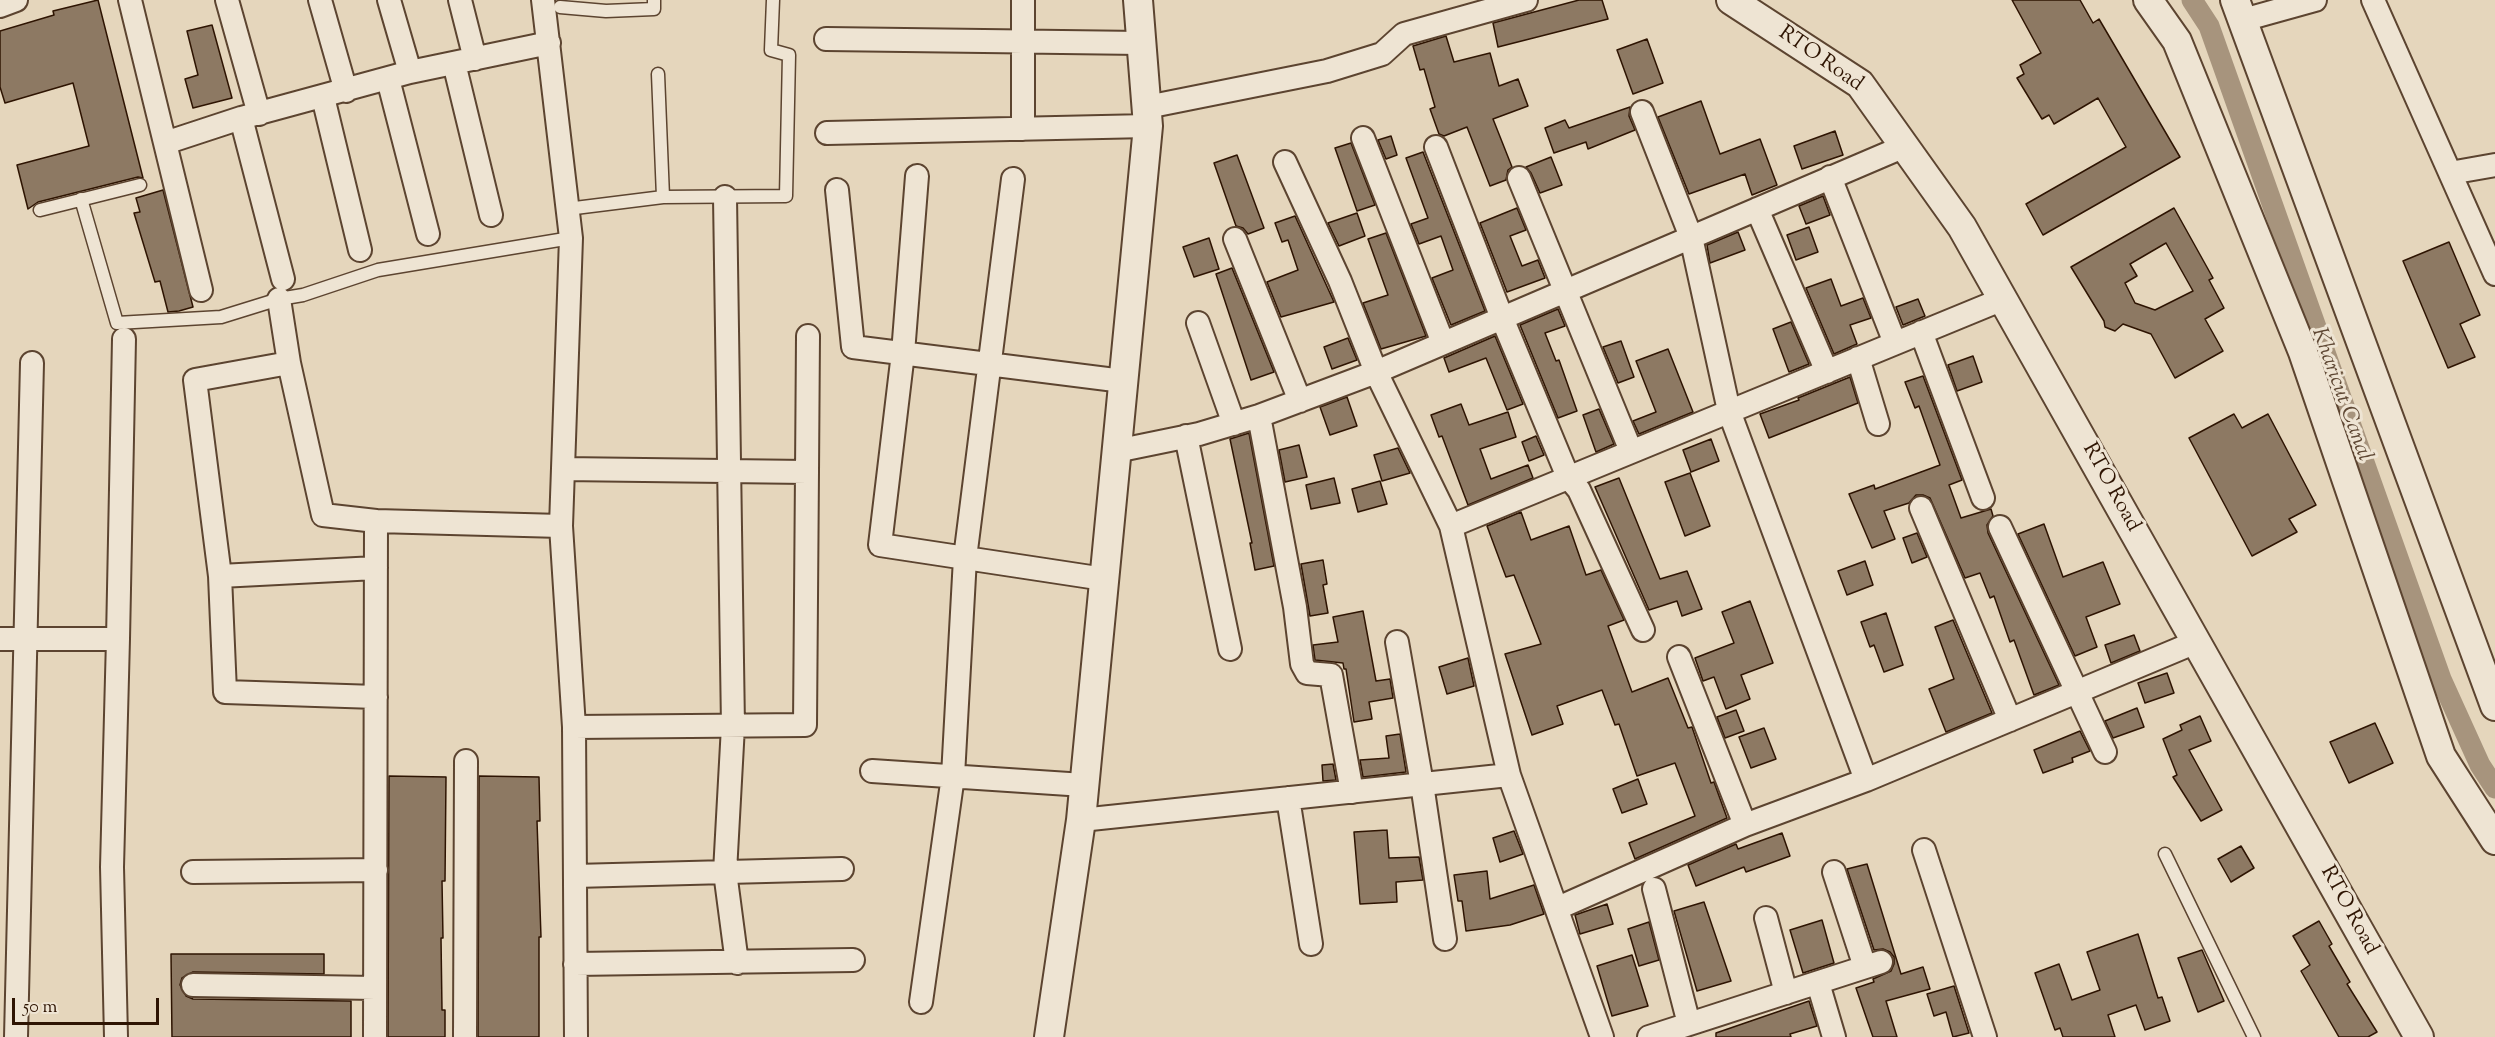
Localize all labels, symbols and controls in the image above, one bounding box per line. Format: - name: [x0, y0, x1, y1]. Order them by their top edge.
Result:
- street label: RTO Road: [1773, 22, 1867, 98]
- water label: Kharicut Canal: [2304, 325, 2376, 465]
- street label: RTO Road: [2075, 439, 2145, 537]
- street label: RTO Road: [2313, 862, 2383, 960]
- scale bar: [15, 986, 162, 1024]
- text: 50 m: [23, 995, 57, 1021]

